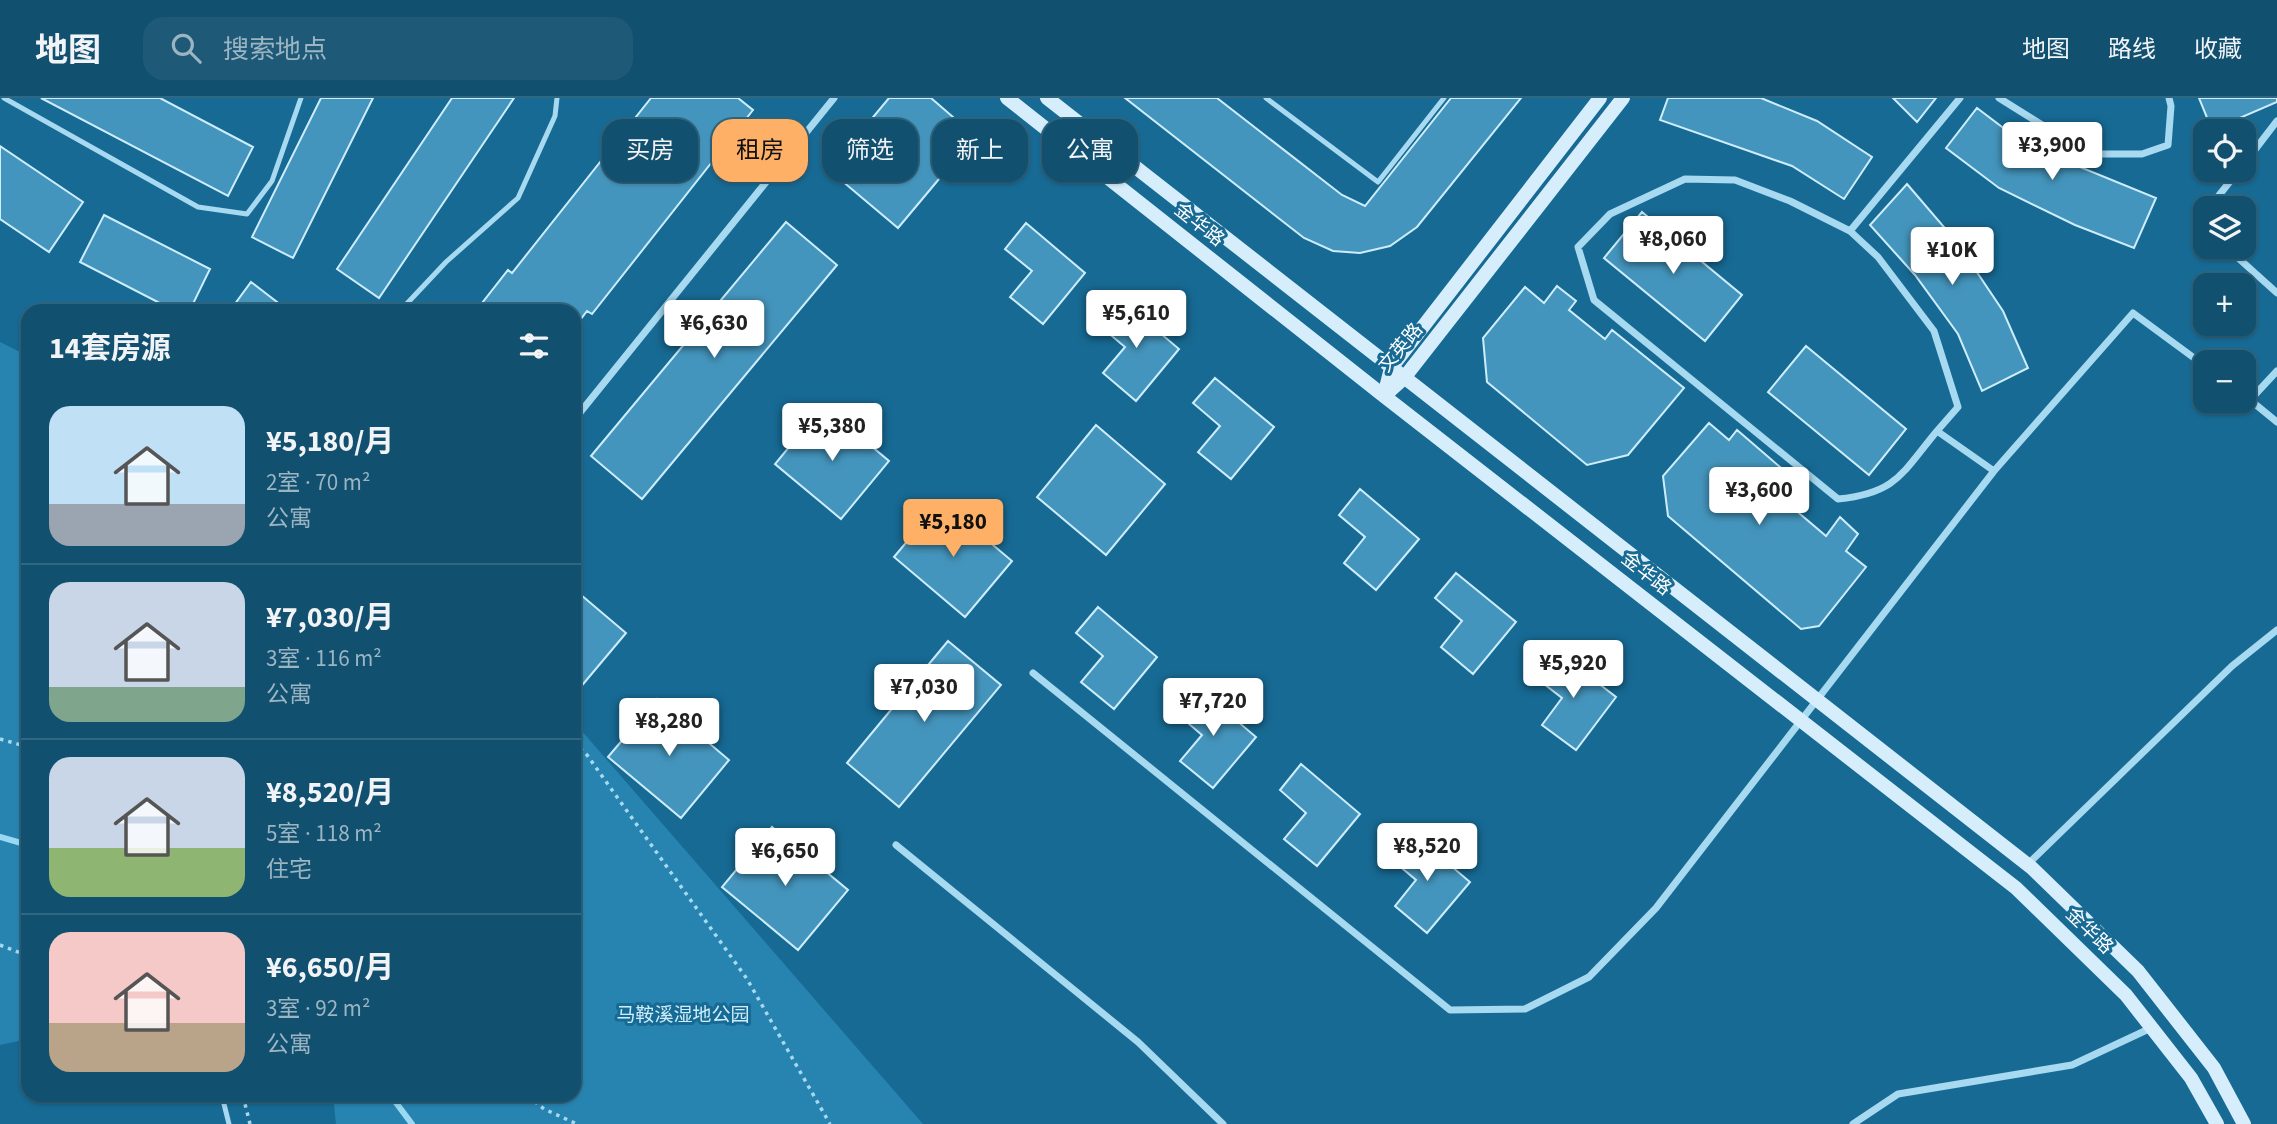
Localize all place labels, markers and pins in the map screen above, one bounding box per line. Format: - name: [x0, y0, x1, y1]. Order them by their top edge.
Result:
- pin: ¥3,900: [1995, 122, 2109, 182]
- pin: ¥8,060: [1616, 216, 1730, 276]
- pin: ¥10K: [1911, 228, 1993, 287]
- pin: ¥5,610: [1079, 290, 1193, 350]
- pin: ¥6,630: [657, 300, 771, 360]
- pin: ¥5,380: [775, 404, 889, 463]
- pin: ¥3,600: [1702, 468, 1816, 527]
- pin: ¥5,180: [896, 500, 1010, 559]
- pin: ¥5,920: [1516, 640, 1630, 700]
- pin: ¥7,030: [867, 664, 981, 724]
- pin: ¥7,720: [1156, 678, 1270, 738]
- pin: ¥8,280: [612, 698, 726, 758]
- pin: ¥8,520: [1370, 824, 1484, 883]
- pin: ¥6,650: [728, 828, 842, 888]

